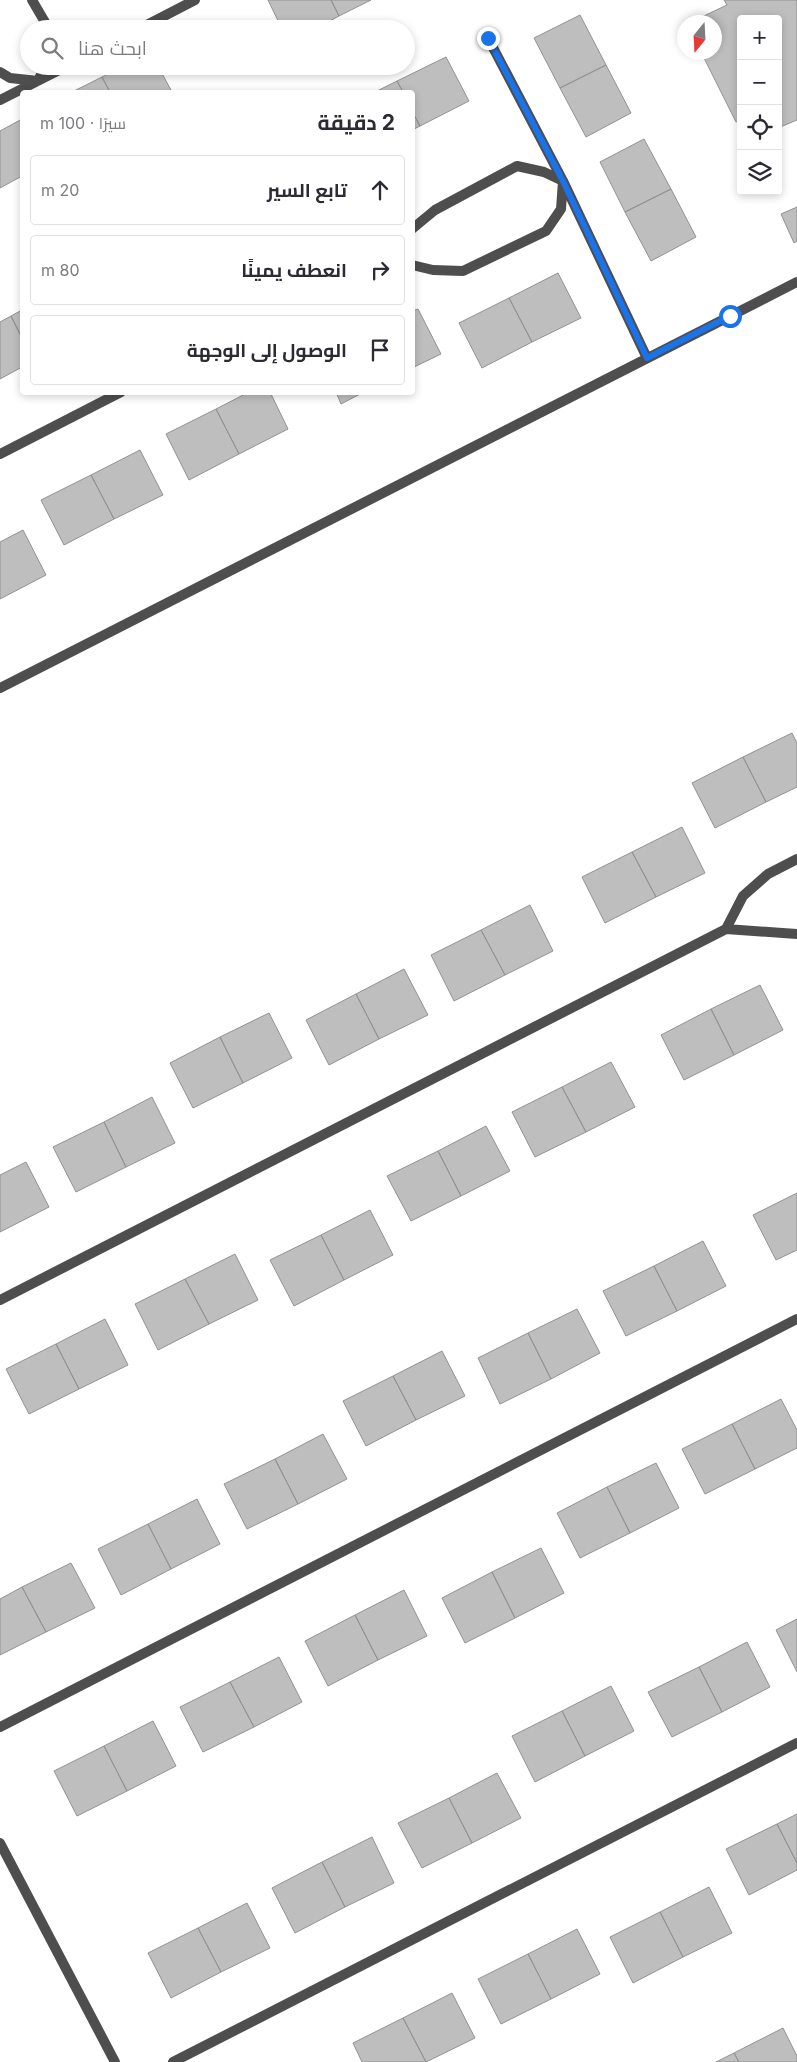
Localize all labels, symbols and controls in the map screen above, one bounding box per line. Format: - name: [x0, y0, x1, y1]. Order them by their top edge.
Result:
- north arrow: [677, 15, 722, 60]
- map controls: [737, 15, 782, 195]
- button: +: [737, 15, 782, 60]
- search box: [20, 20, 415, 75]
- route end: [477, 27, 500, 50]
- icon: search: [38, 34, 66, 62]
- text: ابحث هنا: [78, 37, 147, 60]
- button: −: [737, 60, 782, 105]
- button: locate: [737, 105, 782, 150]
- text: 2 دقيقة: [317, 110, 395, 135]
- text: سيرًا · 100 m: [40, 113, 126, 133]
- button: layers: [737, 150, 782, 195]
- icon: ahead: [366, 176, 394, 204]
- text: تابع السير: [267, 179, 347, 202]
- text: 20 m: [41, 180, 79, 200]
- icon: right: [366, 256, 394, 284]
- text: انعطف يمينًا: [241, 259, 347, 282]
- text: 80 m: [41, 260, 80, 280]
- route start: [719, 305, 742, 328]
- icon: arrive: [366, 336, 394, 364]
- text: الوصول إلى الوجهة: [187, 339, 347, 362]

